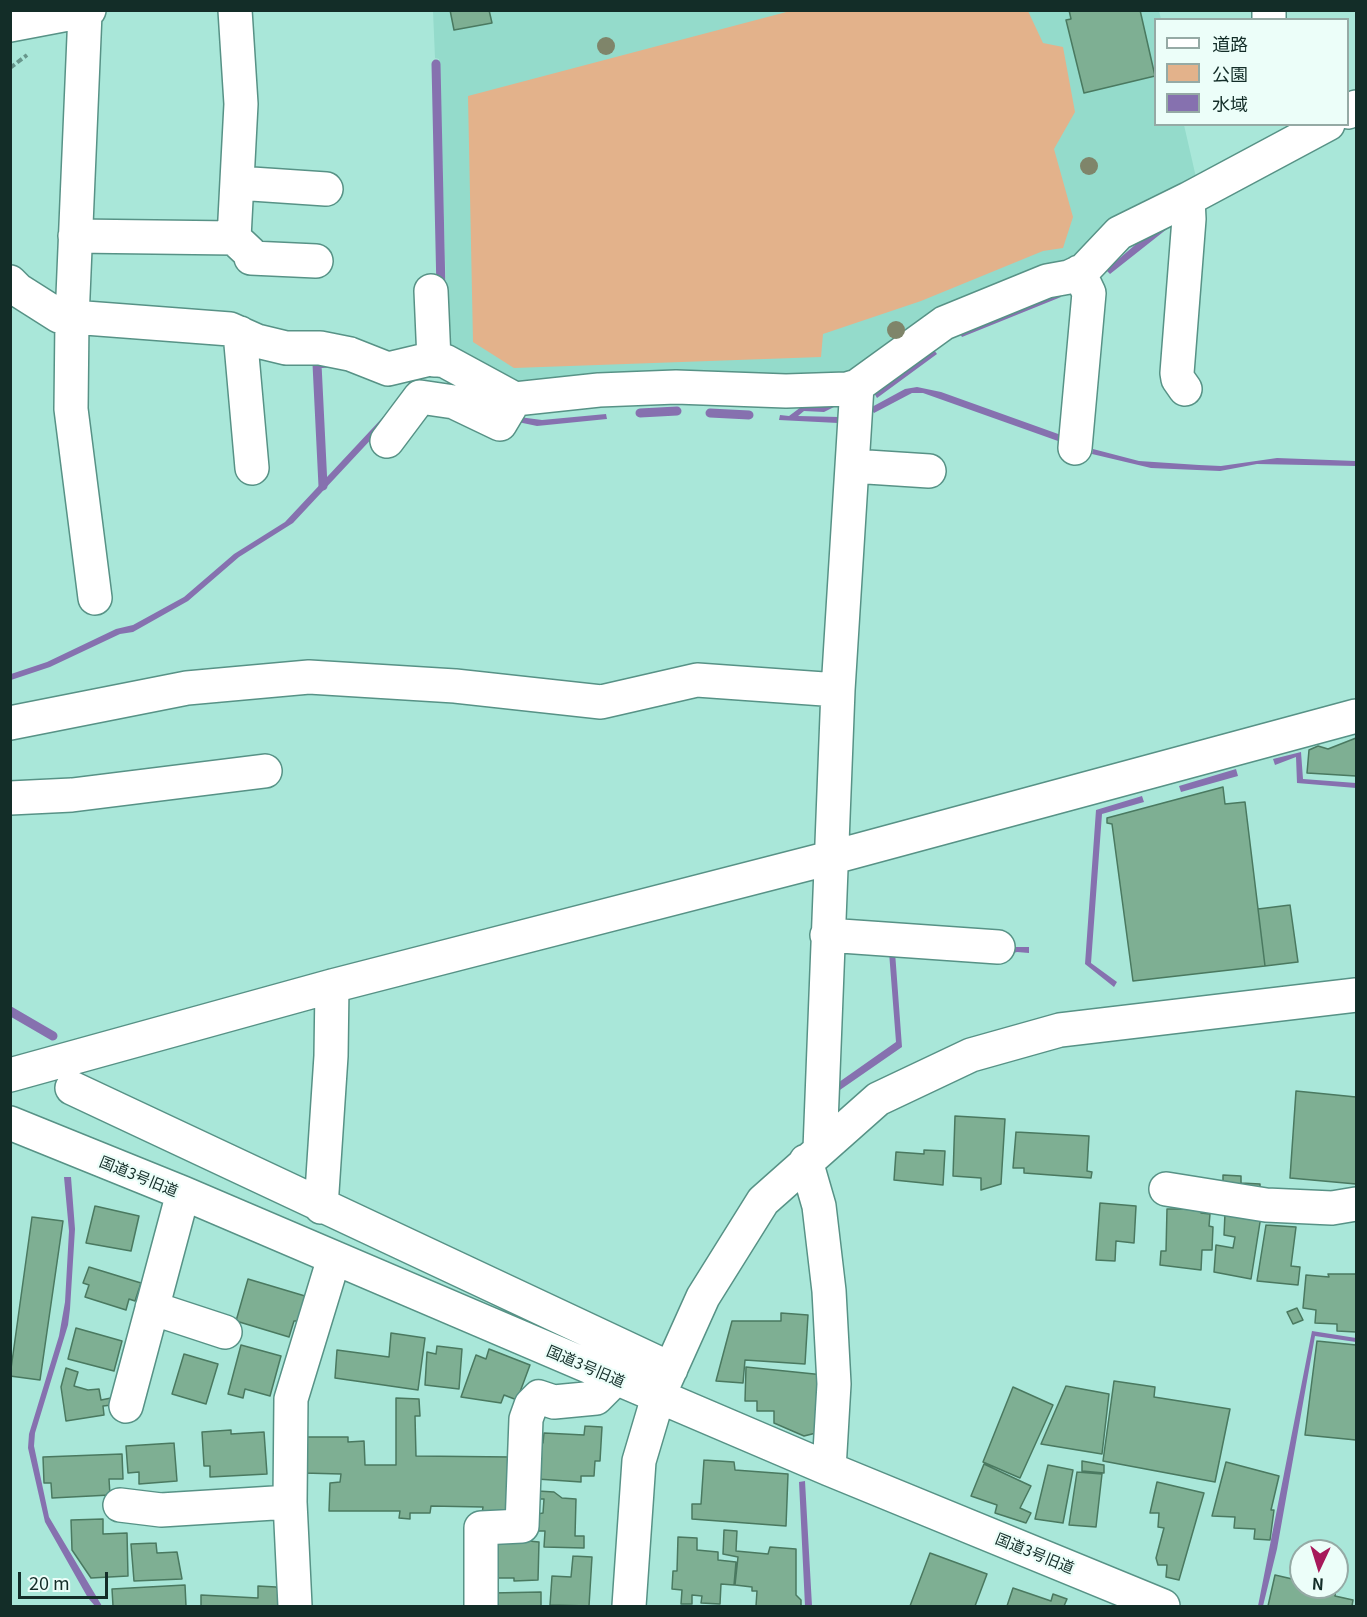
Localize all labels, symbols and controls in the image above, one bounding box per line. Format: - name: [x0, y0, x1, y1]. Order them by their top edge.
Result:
- legend: [1154, 18, 1349, 126]
- text: 道路: [1212, 30, 1248, 56]
- text: 公園: [1212, 60, 1248, 86]
- text: 水域: [1212, 90, 1248, 116]
- street label: 国道3号旧道: [97, 1152, 181, 1200]
- street label: 国道3号旧道: [544, 1341, 628, 1391]
- street label: 国道3号旧道: [993, 1529, 1077, 1577]
- north arrow: [1289, 1539, 1349, 1599]
- scale bar: [21, 1560, 111, 1598]
- text: 20 m: [29, 1569, 70, 1595]
- text: N: [1311, 1573, 1325, 1597]

